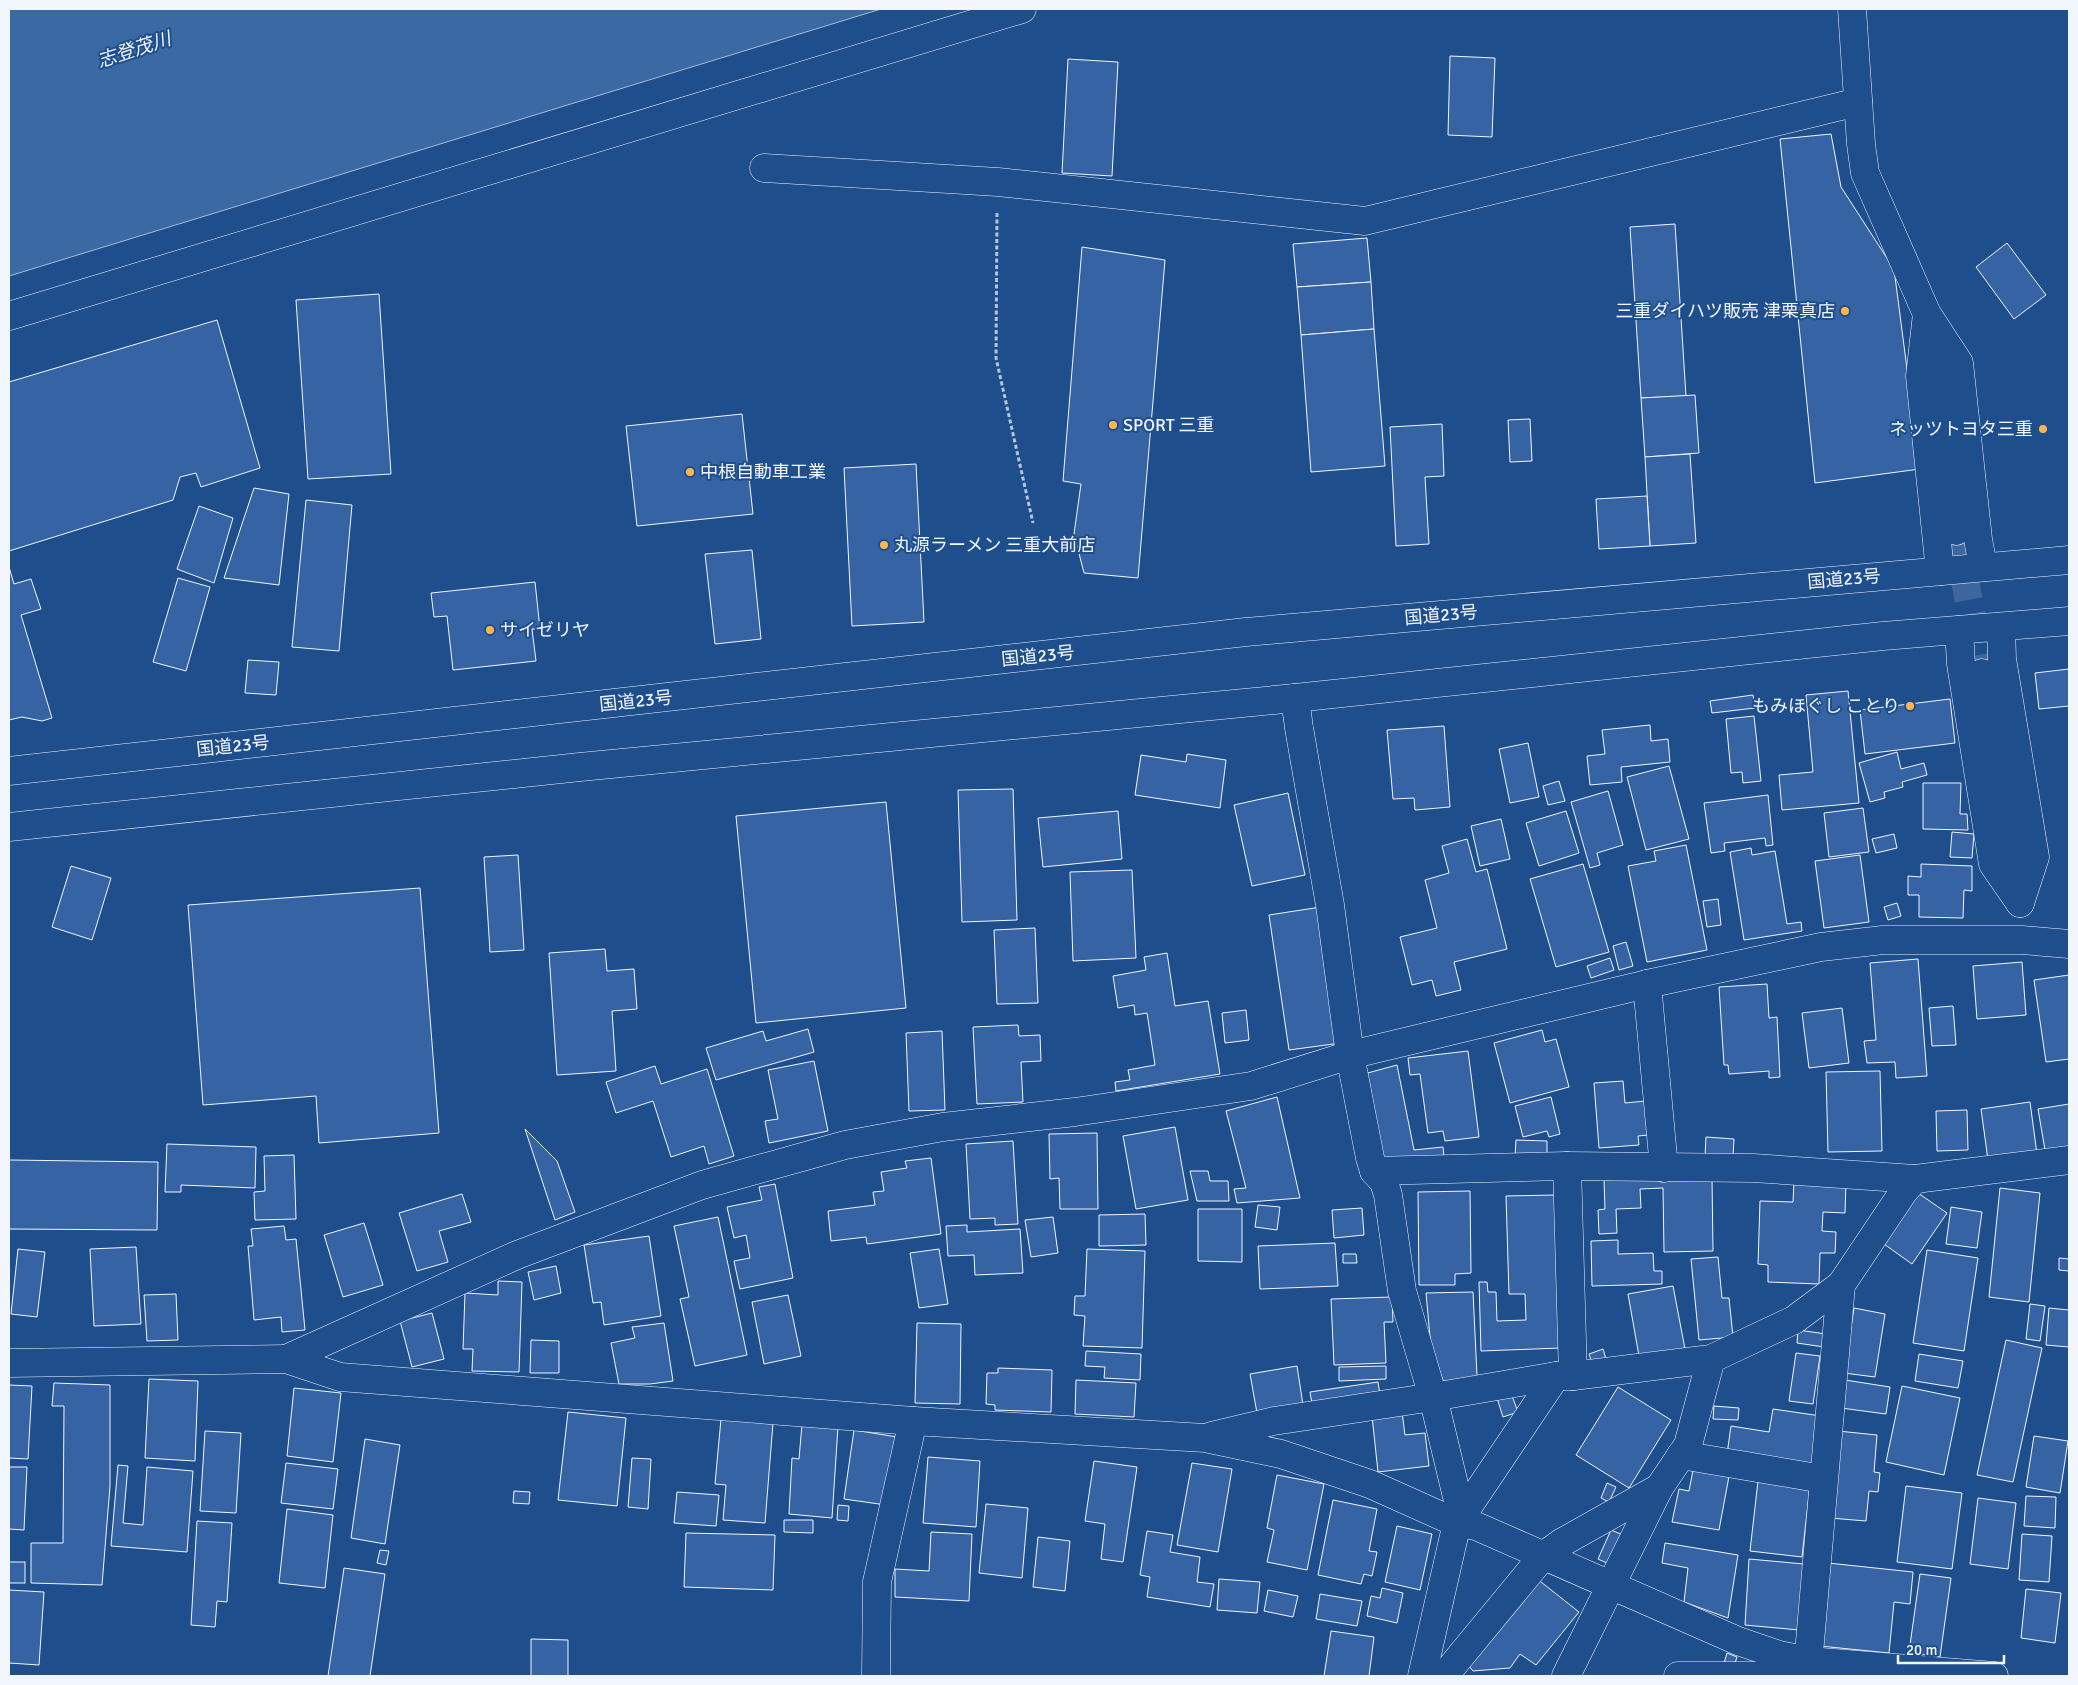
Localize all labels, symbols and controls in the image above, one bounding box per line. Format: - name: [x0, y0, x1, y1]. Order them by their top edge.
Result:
- water label: 志登茂川: [94, 26, 176, 73]
- place label: 三重ダイハツ販売 津栗真店: [1615, 300, 1835, 322]
- marker: 三重ダイハツ販売 津栗真店: [1839, 305, 1851, 317]
- place label: SPORT 三重: [1123, 414, 1214, 436]
- place label: ネッツトヨタ三重: [1889, 418, 2033, 440]
- marker: SPORT 三重: [1107, 419, 1119, 431]
- marker: ネッツトヨタ三重: [2037, 423, 2049, 435]
- place label: 中根自動車工業: [700, 461, 826, 483]
- marker: 中根自動車工業: [684, 466, 696, 478]
- place label: 丸源ラーメン 三重大前店: [894, 534, 1095, 556]
- marker: 丸源ラーメン 三重大前店: [878, 539, 890, 551]
- street label: 国道23号: [1806, 565, 1882, 593]
- street label: 国道23号: [1403, 601, 1479, 629]
- place label: サイゼリヤ: [500, 619, 590, 641]
- marker: サイゼリヤ: [484, 624, 496, 636]
- street label: 国道23号: [1000, 641, 1076, 671]
- street label: 国道23号: [598, 686, 674, 716]
- place label: もみほぐし ことり: [1752, 695, 1900, 717]
- marker: もみほぐし ことり: [1904, 700, 1916, 712]
- street label: 国道23号: [195, 731, 271, 761]
- scale bar: [1898, 1632, 2004, 1664]
- text: 20 m: [1906, 1641, 1937, 1659]

